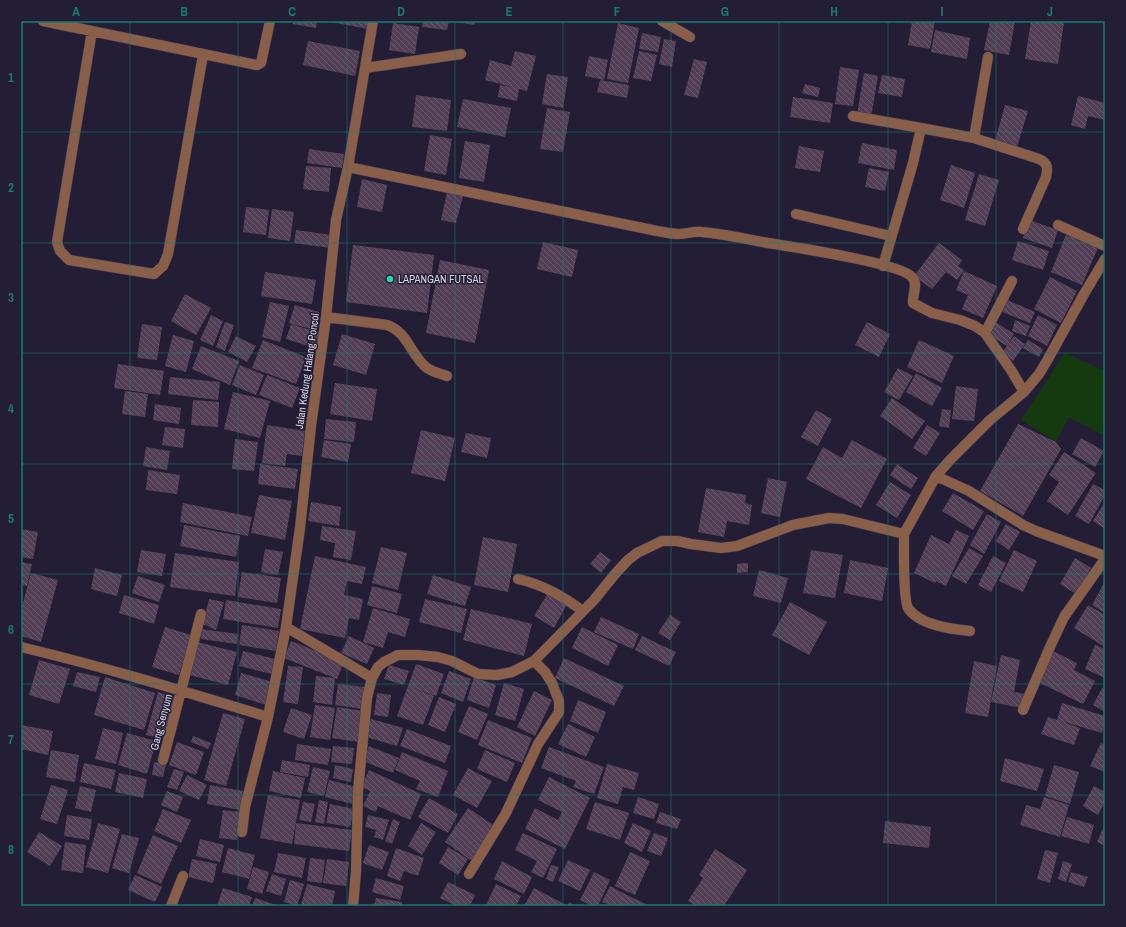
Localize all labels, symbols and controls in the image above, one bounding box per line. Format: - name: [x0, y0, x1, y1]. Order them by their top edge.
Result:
- text: A: [72, 3, 80, 20]
- text: B: [180, 3, 188, 20]
- text: C: [288, 3, 296, 20]
- text: D: [397, 3, 405, 20]
- text: E: [505, 3, 513, 20]
- text: F: [614, 3, 621, 20]
- text: G: [721, 3, 729, 20]
- text: H: [830, 3, 838, 20]
- text: I: [941, 3, 944, 20]
- text: J: [1047, 3, 1053, 20]
- text: 1: [8, 69, 14, 86]
- text: 2: [8, 179, 14, 196]
- place label: LAPANGAN FUTSAL: [398, 272, 484, 286]
- marker: LAPANGAN FUTSAL: [385, 274, 395, 284]
- text: 3: [8, 289, 14, 306]
- street label: Jalan Kedung Halang Poncol: [292, 312, 322, 430]
- text: 4: [8, 400, 14, 417]
- text: 5: [8, 510, 14, 527]
- text: 6: [8, 621, 14, 638]
- street label: Gang Senyum: [147, 692, 175, 752]
- text: 7: [8, 731, 14, 748]
- text: 8: [8, 841, 14, 858]

